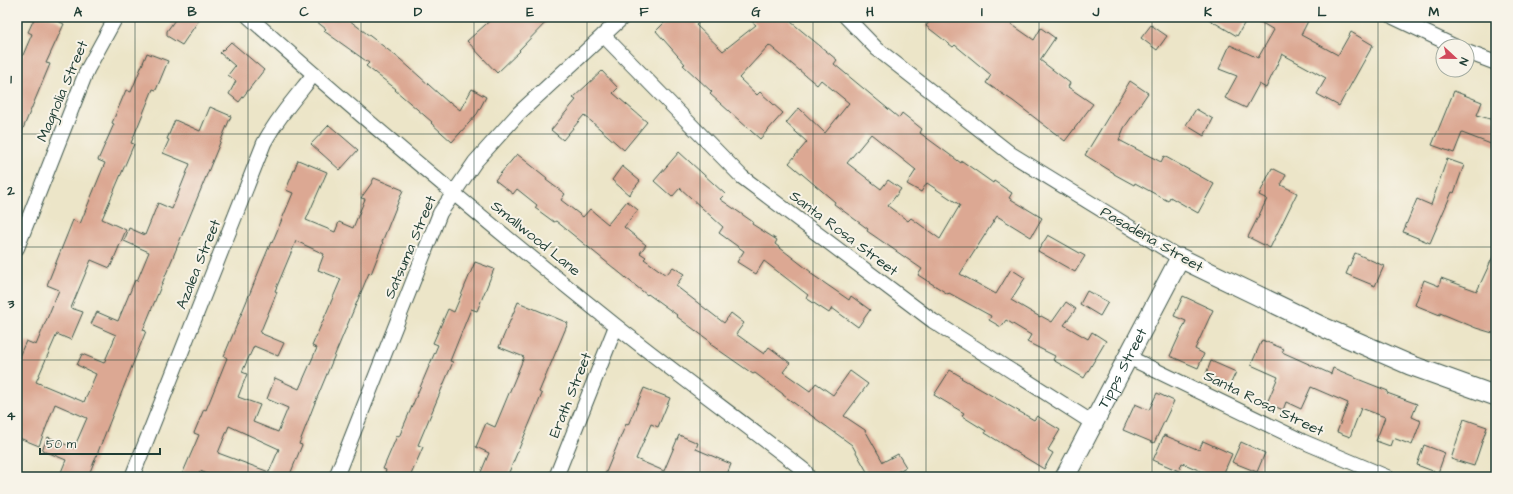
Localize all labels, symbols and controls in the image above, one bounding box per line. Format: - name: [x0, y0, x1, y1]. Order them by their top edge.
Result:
- text: A: [74, 3, 83, 21]
- text: B: [187, 3, 197, 21]
- text: C: [299, 3, 309, 21]
- text: D: [414, 3, 423, 21]
- text: E: [526, 3, 534, 21]
- text: F: [639, 3, 649, 21]
- text: G: [751, 3, 761, 21]
- text: H: [866, 3, 874, 21]
- text: I: [981, 3, 983, 21]
- text: J: [1092, 3, 1100, 21]
- text: K: [1204, 3, 1212, 21]
- text: L: [1317, 3, 1327, 21]
- text: M: [1429, 3, 1440, 21]
- street label: Magnolia Street: [32, 37, 94, 146]
- north arrow: [1435, 38, 1475, 78]
- text: N: [1456, 56, 1472, 68]
- text: 1: [10, 70, 12, 88]
- text: 2: [6, 182, 15, 200]
- street label: Santa Rosa Street: [785, 186, 902, 281]
- street label: Satsuma Street: [379, 192, 442, 302]
- street label: Smallwood Lane: [486, 196, 585, 281]
- street label: Pasadena Street: [1096, 201, 1207, 277]
- street label: Azalea Street: [171, 216, 226, 312]
- text: 3: [7, 295, 15, 313]
- street label: Tipps Street: [1093, 324, 1152, 412]
- street label: Erath Street: [544, 349, 597, 441]
- street label: Santa Rosa Street: [1200, 365, 1327, 442]
- text: 4: [7, 407, 16, 425]
- scale bar: [40, 430, 160, 456]
- text: 50 m: [46, 436, 77, 453]

